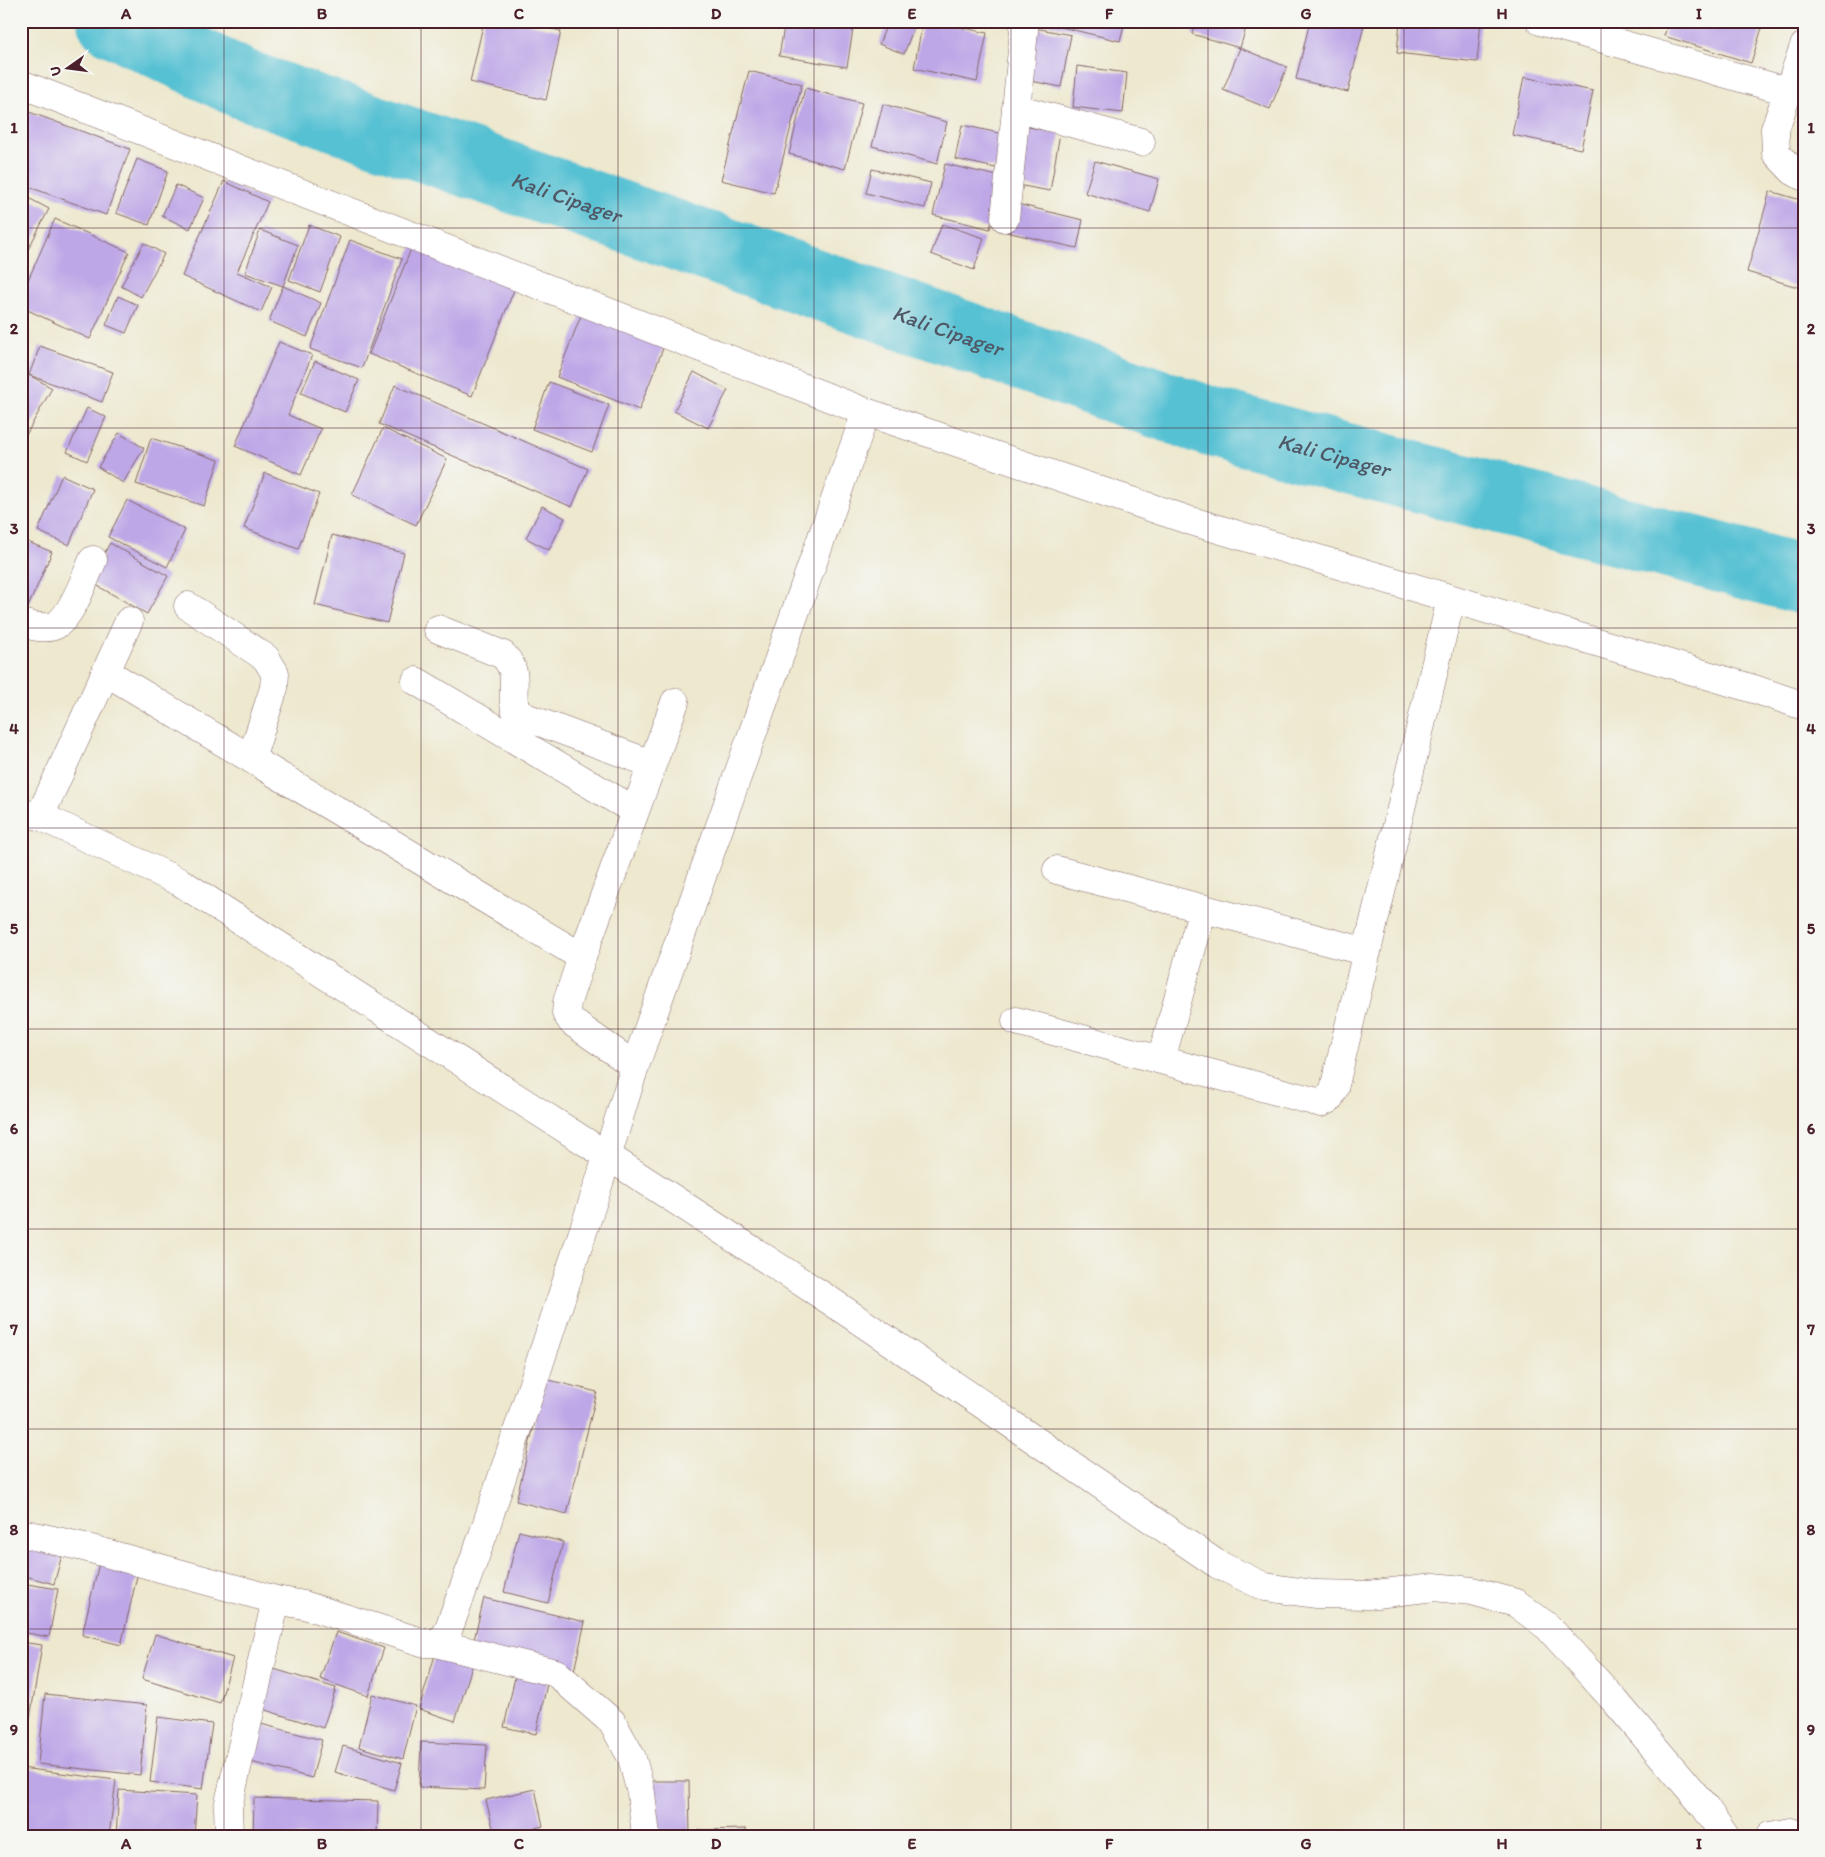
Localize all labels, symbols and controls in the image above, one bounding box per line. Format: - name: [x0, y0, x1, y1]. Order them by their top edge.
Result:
- text: A: [120, 4, 132, 23]
- text: B: [317, 4, 328, 23]
- text: C: [514, 4, 525, 23]
- text: D: [711, 4, 722, 23]
- text: E: [908, 4, 917, 23]
- text: F: [1105, 4, 1114, 23]
- text: G: [1300, 4, 1312, 23]
- text: H: [1496, 4, 1508, 23]
- text: I: [1696, 4, 1702, 23]
- north arrow: [42, 42, 92, 92]
- text: U: [46, 64, 65, 78]
- text: 1: [10, 118, 18, 137]
- text: 1: [1807, 118, 1815, 137]
- water label: Kali Cipager: [508, 166, 627, 230]
- water label: Kali Cipager: [889, 299, 1009, 363]
- text: 2: [10, 319, 19, 338]
- text: 2: [1807, 319, 1816, 338]
- water label: Kali Cipager: [1275, 427, 1395, 484]
- text: 3: [10, 519, 19, 538]
- text: 3: [1807, 519, 1816, 538]
- text: 4: [9, 719, 19, 738]
- text: 4: [1806, 719, 1816, 738]
- text: 5: [10, 919, 19, 938]
- text: 5: [1807, 919, 1816, 938]
- text: 6: [10, 1119, 19, 1138]
- text: 6: [1807, 1119, 1816, 1138]
- text: 7: [9, 1320, 18, 1339]
- text: 7: [1806, 1320, 1815, 1339]
- text: 8: [10, 1520, 19, 1539]
- text: 8: [1807, 1520, 1816, 1539]
- text: 9: [10, 1720, 18, 1739]
- text: 9: [1807, 1720, 1815, 1739]
- text: A: [120, 1834, 132, 1853]
- text: B: [317, 1834, 328, 1853]
- text: C: [514, 1834, 525, 1853]
- text: D: [711, 1834, 722, 1853]
- text: E: [908, 1834, 917, 1853]
- text: F: [1105, 1834, 1114, 1853]
- text: G: [1300, 1834, 1312, 1853]
- text: H: [1496, 1834, 1508, 1853]
- text: I: [1696, 1834, 1702, 1853]

